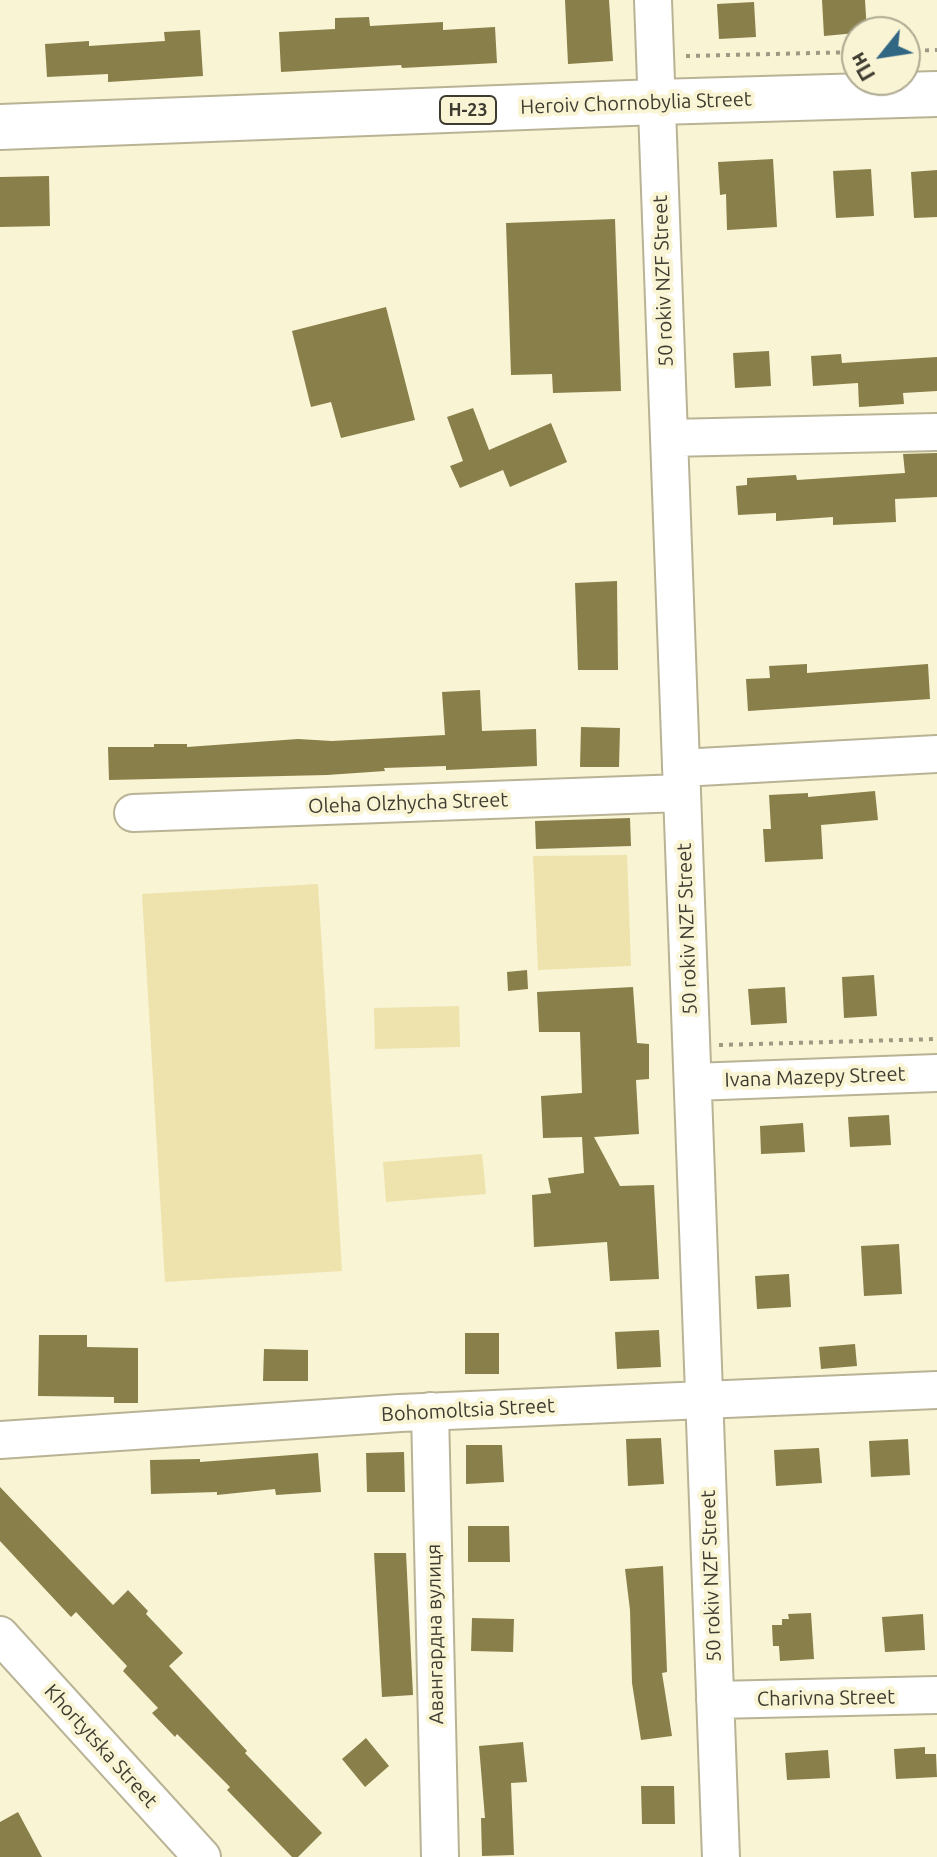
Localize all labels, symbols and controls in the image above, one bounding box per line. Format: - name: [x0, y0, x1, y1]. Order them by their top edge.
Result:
- north arrow: [841, 16, 921, 96]
- text: Пн: [843, 49, 880, 86]
- street label: Heroiv Chornobylia Street: [520, 87, 752, 119]
- road number: Н-23: [440, 96, 496, 124]
- street label: 50 rokiv NZF Street: [648, 195, 678, 367]
- street label: Oleha Olzhycha Street: [307, 788, 509, 818]
- street label: 50 rokiv NZF Street: [672, 843, 702, 1015]
- street label: Ivana Mazepy Street: [724, 1062, 906, 1092]
- street label: Bohomoltsia Street: [381, 1393, 555, 1427]
- street label: 50 rokiv NZF Street: [696, 1490, 726, 1662]
- street label: Авангардна вулиця: [421, 1544, 449, 1724]
- street label: Khortytska Street: [39, 1679, 163, 1813]
- street label: Charivna Street: [757, 1685, 895, 1711]

